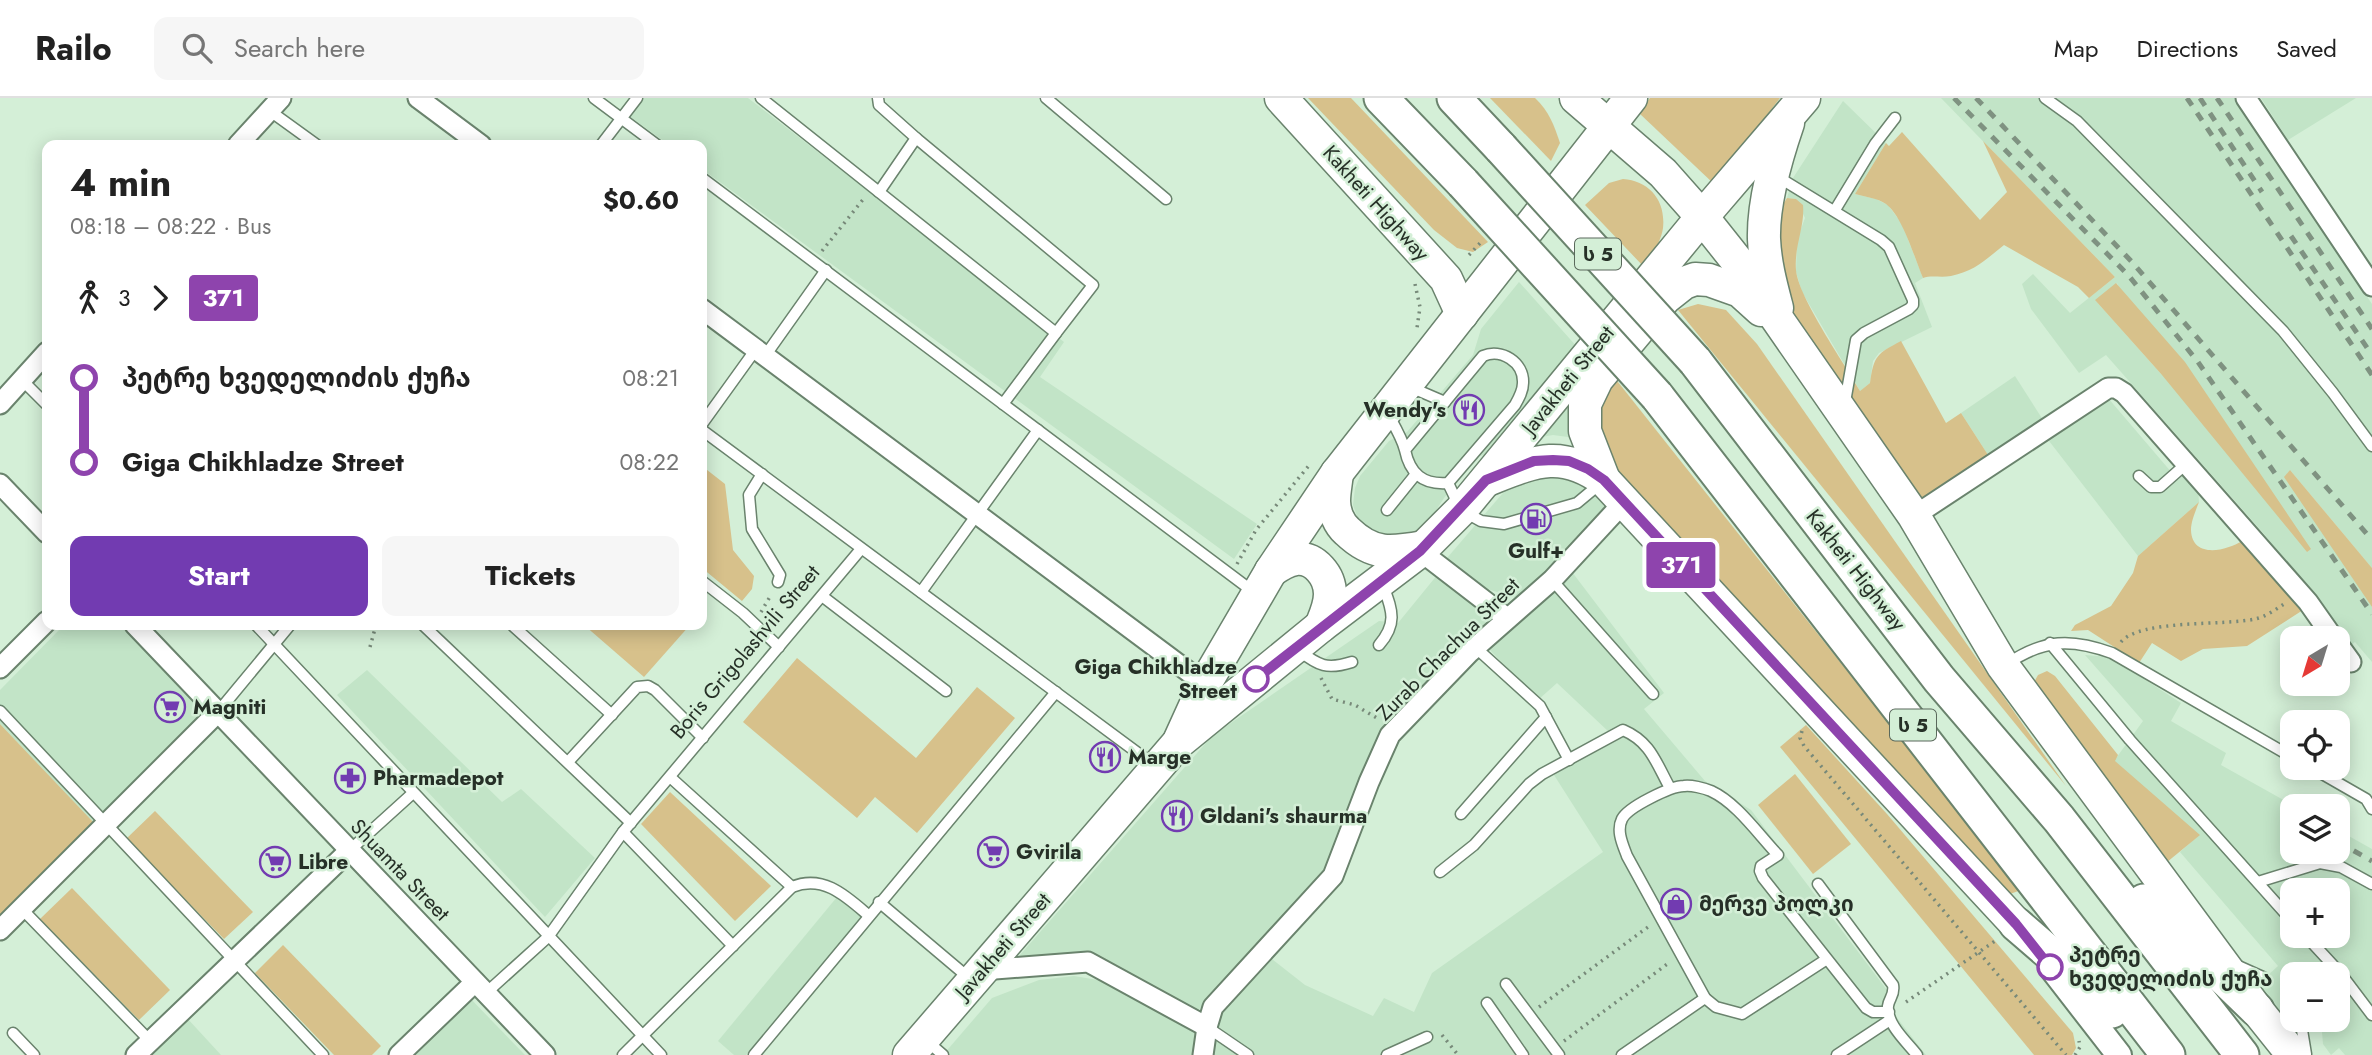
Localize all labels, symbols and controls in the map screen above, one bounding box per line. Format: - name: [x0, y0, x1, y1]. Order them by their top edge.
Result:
- search box: [154, 17, 644, 80]
- text: Railo: [35, 25, 112, 72]
- icon: search: [178, 29, 216, 67]
- text: Search here: [234, 29, 365, 67]
- text: Map: [2054, 31, 2099, 66]
- text: Directions: [2137, 31, 2238, 66]
- text: Saved: [2276, 31, 2337, 66]
- street label: Kakheti Highway: [1316, 138, 1437, 268]
- text: 4 min: [70, 155, 171, 210]
- text: $0.60: [603, 181, 679, 219]
- text: 08:18 – 08:22 · Bus: [70, 209, 271, 243]
- road number: ს 5: [1575, 238, 1621, 270]
- icon: walk: [70, 279, 108, 317]
- icon: forward: [141, 279, 179, 317]
- text: 371: [203, 280, 244, 315]
- text: 3: [118, 281, 131, 315]
- street label: Javakheti Street: [1513, 319, 1621, 443]
- text: პეტრე ხვედელიძის ქუჩა: [122, 359, 471, 397]
- text: 08:21: [622, 361, 679, 395]
- restaurant icon: Wendy's: [1452, 393, 1486, 427]
- place label: Wendy's: [1363, 395, 1446, 425]
- text: Giga Chikhladze Street: [122, 443, 404, 481]
- text: 08:22: [620, 445, 679, 479]
- fuel station icon: Gulf+: [1519, 502, 1553, 536]
- street label: Kakheti Highway: [1799, 503, 1913, 638]
- button: Start: [70, 536, 368, 616]
- button: Tickets: [382, 536, 679, 616]
- place label: Gulf+: [1508, 536, 1564, 566]
- line badge: 371: [1641, 542, 1721, 588]
- text: 371: [1660, 547, 1702, 582]
- street label: Boris Grigolashvili Street: [663, 559, 827, 745]
- street label: Zurab Chachua Street: [1370, 571, 1526, 727]
- north arrow: [2280, 626, 2350, 696]
- map controls: [2280, 626, 2350, 1032]
- place label: Giga Chikhladze Street: [1075, 652, 1237, 706]
- marker: Giga Chikhladze Street: [1243, 666, 1269, 692]
- supermarket icon: Magniti: [153, 690, 187, 724]
- place label: Magniti: [193, 692, 266, 722]
- road number: ს 5: [1890, 710, 1936, 740]
- button: locate: [2280, 710, 2350, 780]
- restaurant icon: Marge: [1088, 740, 1122, 774]
- place label: Marge: [1128, 742, 1191, 772]
- pharmacy icon: Pharmadepot: [333, 761, 367, 795]
- place label: Pharmadepot: [373, 763, 504, 793]
- button: layers: [2280, 794, 2350, 864]
- restaurant icon: Gldani's shaurma: [1160, 799, 1194, 833]
- place label: Gldani's shaurma: [1200, 801, 1367, 831]
- street label: Shuamta Street: [344, 812, 456, 928]
- supermarket icon: Gvirila: [976, 835, 1010, 869]
- place label: Gvirila: [1016, 837, 1082, 867]
- supermarket icon: Libre: [258, 845, 292, 879]
- place label: Libre: [298, 847, 348, 877]
- button: +: [2280, 878, 2350, 948]
- street label: Javakheti Street: [946, 886, 1058, 1008]
- shop icon: მერვე პოლკი: [1659, 887, 1693, 921]
- place label: მერვე პოლკი: [1699, 889, 1854, 919]
- place label: პეტრე ხვედელიძის ქუჩა: [2069, 940, 2273, 994]
- marker: პეტრე ხვედელიძის ქუჩა: [2037, 954, 2063, 980]
- button: −: [2280, 962, 2350, 1032]

